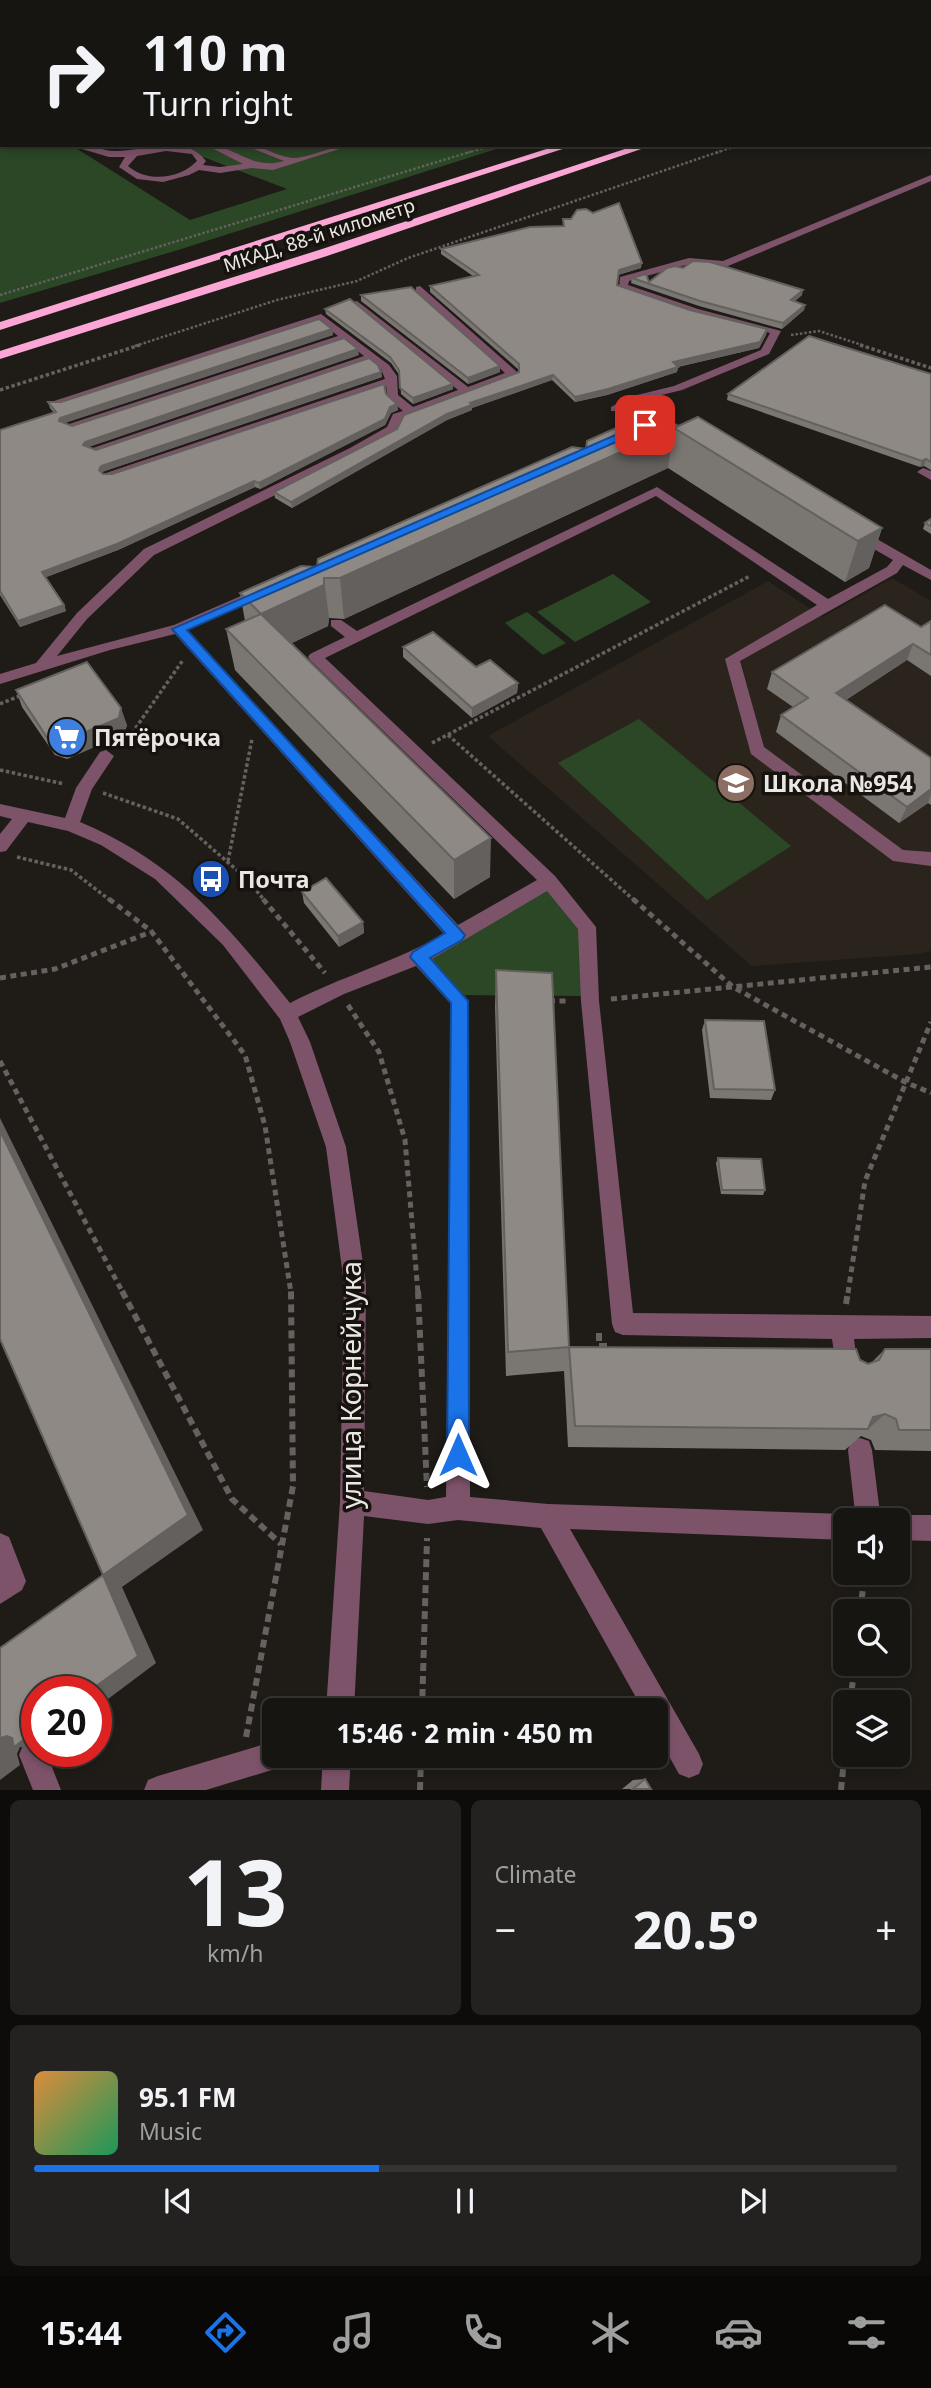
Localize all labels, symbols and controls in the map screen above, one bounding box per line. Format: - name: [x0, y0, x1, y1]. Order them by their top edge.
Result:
- text: 110 m: [143, 19, 288, 85]
- icon: right: [28, 28, 119, 119]
- text: Turn right: [143, 82, 293, 125]
- street label: МКАД, 88-й километр: [220, 192, 418, 278]
- pin: [615, 395, 675, 455]
- icon: arrive: [626, 406, 664, 444]
- supermarket icon: Пятёрочка: [46, 716, 88, 758]
- place label: Пятёрочка: [94, 721, 221, 753]
- school or university icon: Школа №954: [715, 762, 757, 804]
- place label: Школа №954: [763, 767, 913, 799]
- bus stop icon: Почта: [190, 858, 232, 900]
- place label: Почта: [238, 863, 310, 895]
- street label: улица Корнейчука: [331, 1261, 369, 1509]
- position arrow: [421, 1418, 495, 1492]
- map controls: [833, 1508, 910, 1767]
- button: sound: [833, 1508, 910, 1585]
- button: search: [833, 1599, 910, 1676]
- speed limit sign: 20: [21, 1676, 112, 1767]
- button: layers: [833, 1690, 910, 1767]
- text: 15:46 · 2 min · 450 m: [337, 1715, 593, 1751]
- text: 13: [183, 1829, 287, 1953]
- text: Climate: [495, 1858, 577, 1890]
- text: 20.5°: [633, 1893, 759, 1964]
- text: −: [495, 1903, 516, 1955]
- text: +: [875, 1903, 897, 1955]
- text: km/h: [207, 1937, 264, 1969]
- text: 95.1 FM: [139, 2079, 236, 2115]
- text: Music: [139, 2115, 202, 2147]
- icon: previous: [159, 2182, 197, 2220]
- icon: pause: [446, 2182, 484, 2220]
- icon: next: [734, 2182, 772, 2220]
- icon: directions: [201, 2308, 250, 2357]
- icon: music: [329, 2308, 378, 2357]
- icon: phone: [458, 2308, 507, 2357]
- icon: climate: [586, 2308, 635, 2357]
- icon: car: [714, 2308, 763, 2357]
- icon: filters: [842, 2308, 891, 2357]
- text: 15:44: [40, 2311, 122, 2354]

